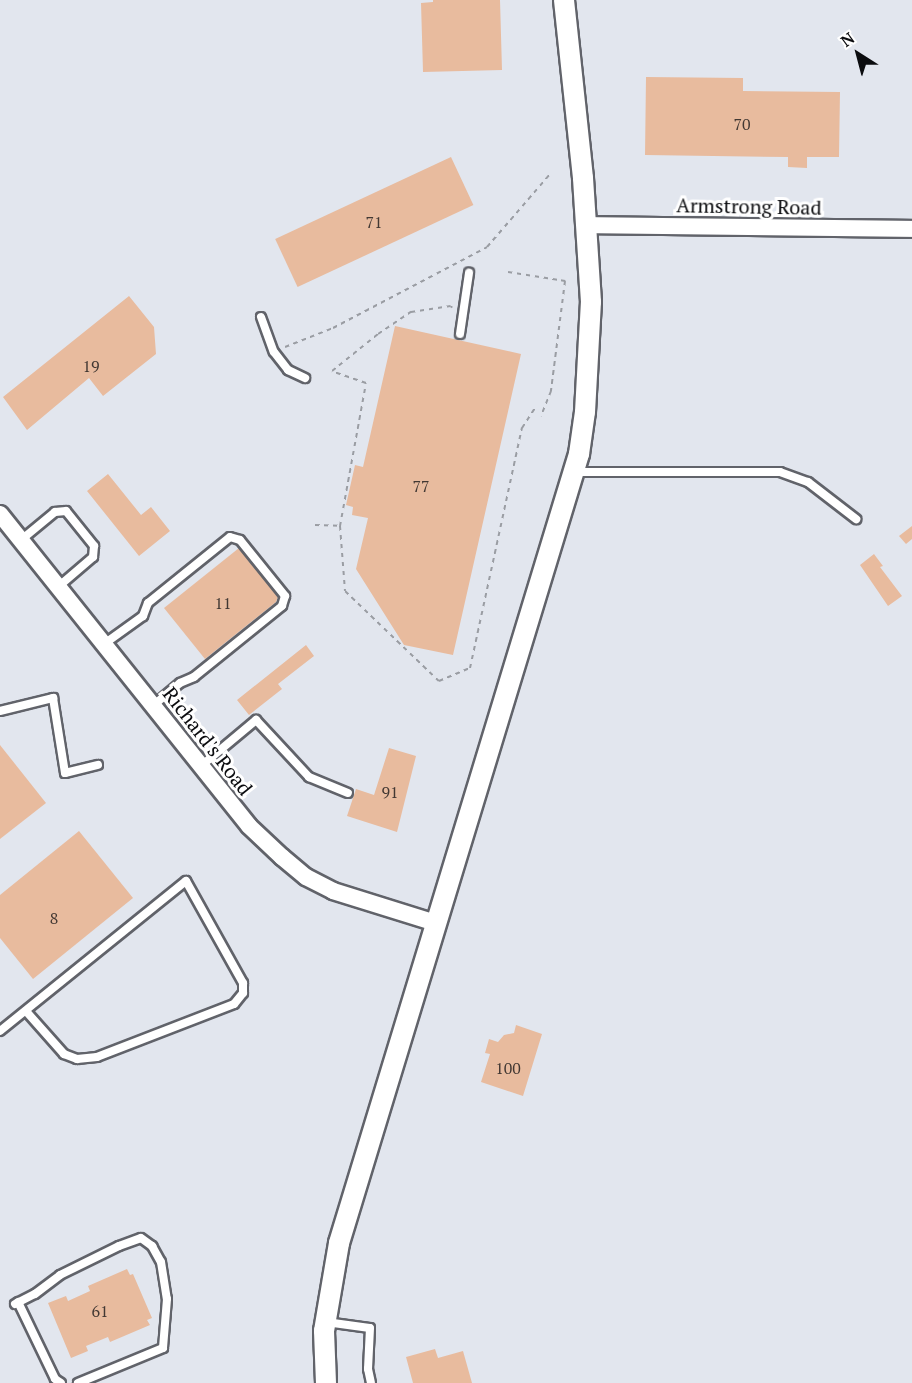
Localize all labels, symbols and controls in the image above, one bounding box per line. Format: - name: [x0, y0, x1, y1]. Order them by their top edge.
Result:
- north arrow: [828, 24, 888, 84]
- text: N: [836, 27, 859, 52]
- house number: 70: [733, 114, 751, 134]
- street label: Armstrong Road: [676, 193, 822, 219]
- house number: 71: [365, 212, 383, 232]
- house number: 19: [82, 356, 100, 376]
- house number: 77: [412, 476, 430, 496]
- house number: 11: [214, 593, 232, 613]
- street label: Richard's Road: [158, 682, 258, 800]
- house number: 91: [381, 782, 399, 802]
- house number: 8: [50, 908, 58, 928]
- house number: 100: [495, 1058, 521, 1078]
- house number: 61: [91, 1301, 109, 1321]

